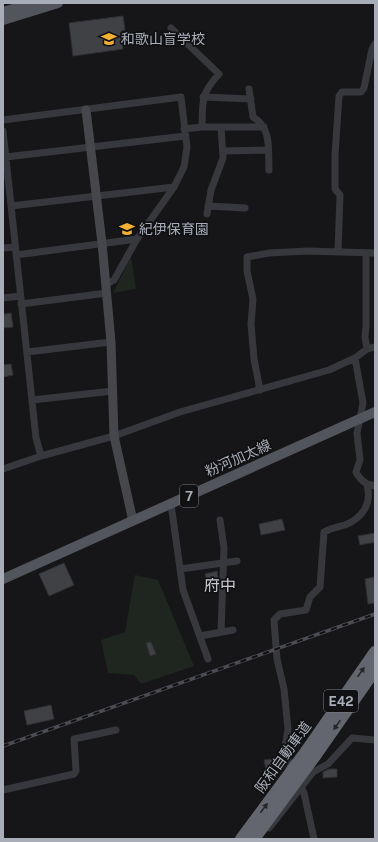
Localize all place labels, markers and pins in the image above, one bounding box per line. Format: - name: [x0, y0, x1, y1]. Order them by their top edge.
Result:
- school or university icon: 和歌山盲学校: [100, 30, 118, 48]
- place label: 和歌山盲学校: [121, 31, 205, 47]
- school or university icon: 紀伊保育園: [118, 220, 136, 238]
- place label: 紀伊保育園: [139, 221, 209, 237]

